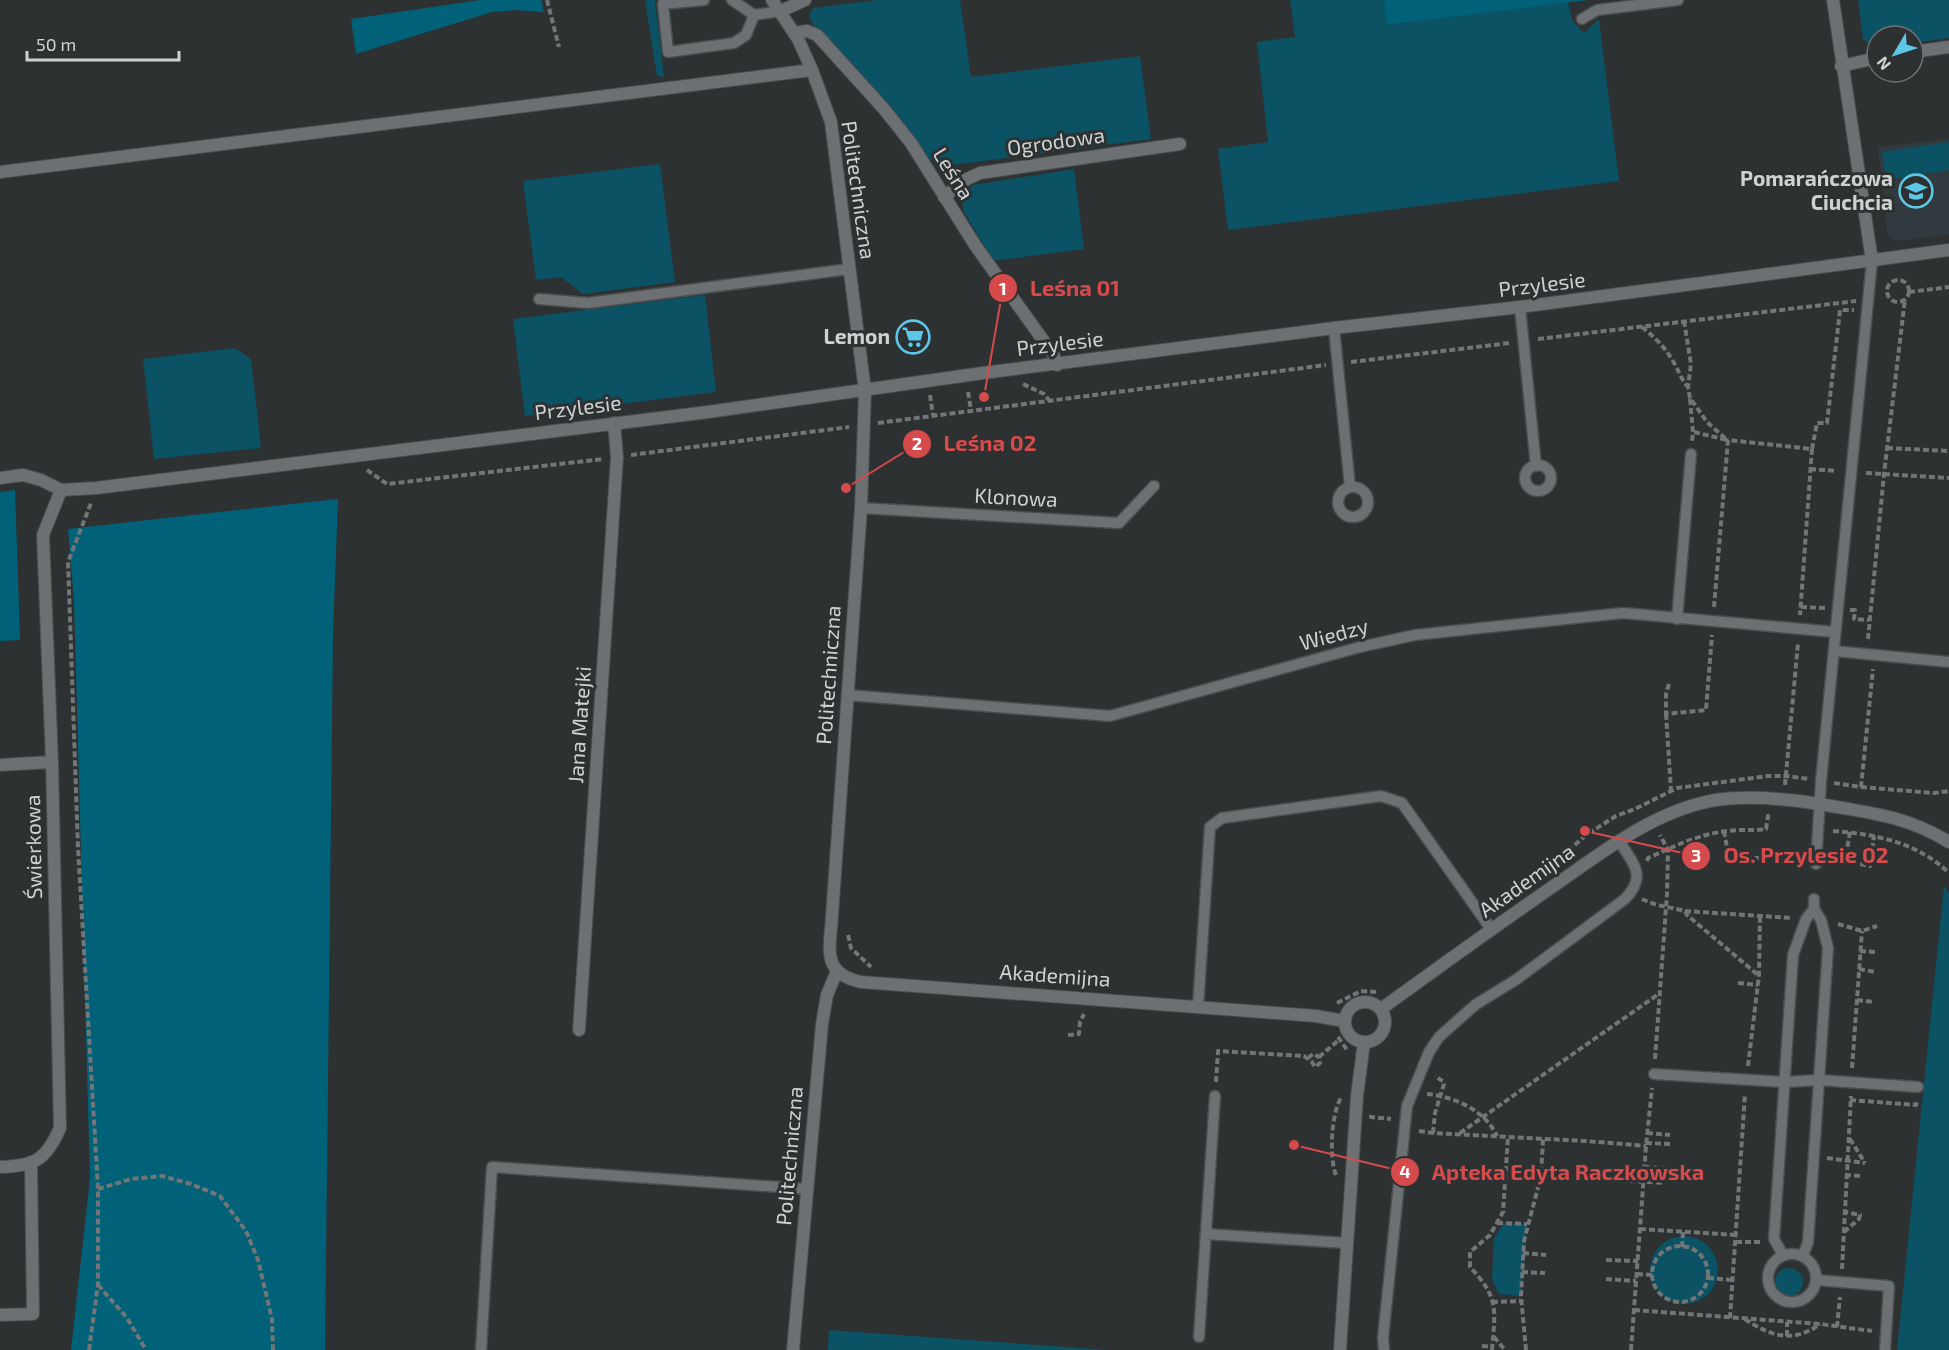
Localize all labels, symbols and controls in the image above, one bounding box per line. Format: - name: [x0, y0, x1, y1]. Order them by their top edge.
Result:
- scale bar: [27, 24, 178, 62]
- north arrow: [1865, 24, 1925, 84]
- text: 50 m: [36, 33, 76, 55]
- text: N: [1872, 53, 1894, 74]
- street label: Politechniczna: [837, 119, 882, 261]
- street label: Ogrodowa: [1005, 121, 1106, 160]
- street label: Leśna: [929, 143, 980, 204]
- place label: Pomarańczowa Ciuchcia: [1740, 165, 1893, 214]
- school or university icon: Pomarańczowa Ciuchcia: [1898, 173, 1934, 209]
- street label: Przylesie: [1497, 266, 1587, 301]
- callout: Leśna 01: [988, 268, 1132, 308]
- text: Leśna 01: [1030, 274, 1120, 300]
- text: 1: [999, 277, 1007, 299]
- supermarket icon: Lemon: [895, 319, 931, 355]
- place label: Lemon: [823, 323, 890, 348]
- street label: Przylesie: [1015, 325, 1105, 360]
- street label: Przylesie: [533, 389, 623, 424]
- callout: Leśna 02: [902, 424, 1049, 464]
- text: Leśna 02: [943, 429, 1037, 455]
- text: 2: [912, 432, 922, 454]
- street label: Klonowa: [974, 482, 1058, 511]
- street label: Politechniczna: [810, 604, 845, 745]
- street label: Wiedzy: [1296, 612, 1371, 655]
- street label: Jana Matejki: [562, 665, 596, 784]
- street label: Świerkowa: [19, 794, 46, 900]
- callout: Os. Przylesie 02: [1681, 836, 1900, 876]
- street label: Akademijna: [1473, 838, 1579, 923]
- text: Os. Przylesie 02: [1723, 841, 1889, 868]
- text: 3: [1691, 844, 1701, 866]
- street label: Akademijna: [999, 958, 1111, 992]
- street label: Politechniczna: [770, 1085, 807, 1226]
- callout: Apteka Edyta Raczkowska: [1390, 1152, 1717, 1192]
- text: Apteka Edyta Raczkowska: [1432, 1158, 1704, 1185]
- text: 4: [1399, 1160, 1411, 1182]

